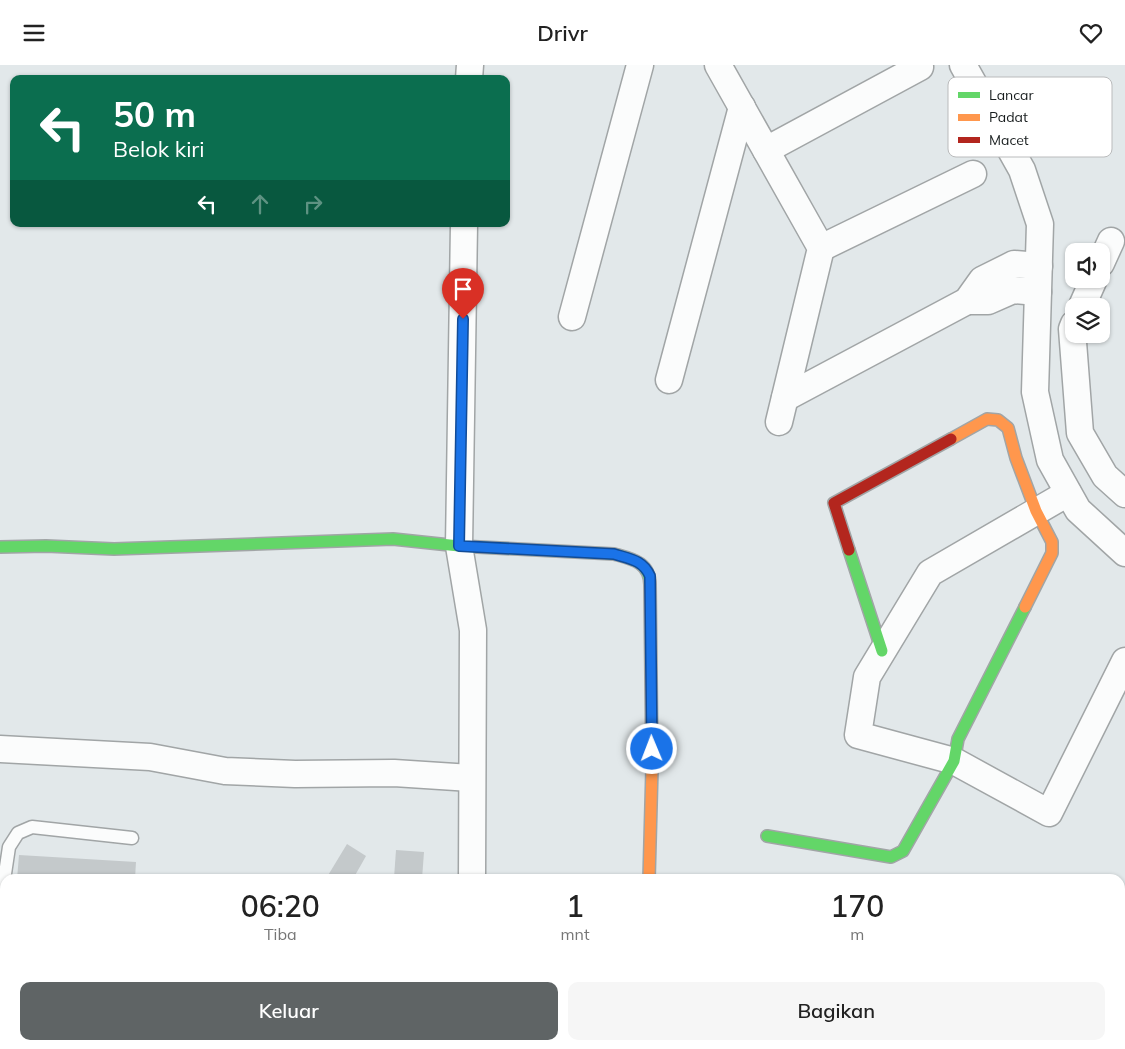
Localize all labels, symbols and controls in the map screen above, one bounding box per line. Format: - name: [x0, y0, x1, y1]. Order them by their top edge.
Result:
- icon: menu: [20, 19, 48, 47]
- text: Drivr: [537, 19, 588, 47]
- icon: heart: [1077, 19, 1105, 47]
- legend: [948, 77, 1112, 157]
- text: Lancar: [989, 86, 1035, 104]
- text: 50 m: [113, 92, 196, 136]
- icon: left: [30, 95, 95, 160]
- text: Padat: [989, 108, 1028, 126]
- text: Macet: [989, 131, 1029, 149]
- text: Belok kiri: [113, 135, 205, 163]
- icon: left: [193, 190, 221, 218]
- icon: ahead: [246, 190, 274, 218]
- icon: right: [299, 190, 327, 218]
- map controls: [1065, 243, 1110, 343]
- button: sound: [1065, 243, 1110, 288]
- pin: [442, 268, 484, 319]
- icon: arrive: [449, 275, 477, 303]
- button: layers: [1065, 298, 1110, 343]
- position arrow: [625, 722, 677, 774]
- text: 06:20: [241, 887, 320, 925]
- text: 1: [566, 887, 584, 925]
- text: 170: [830, 887, 884, 925]
- text: Tiba: [264, 924, 297, 944]
- text: mnt: [561, 924, 590, 944]
- text: m: [850, 924, 864, 944]
- button: Keluar: [20, 982, 558, 1040]
- button: Bagikan: [568, 982, 1105, 1040]

